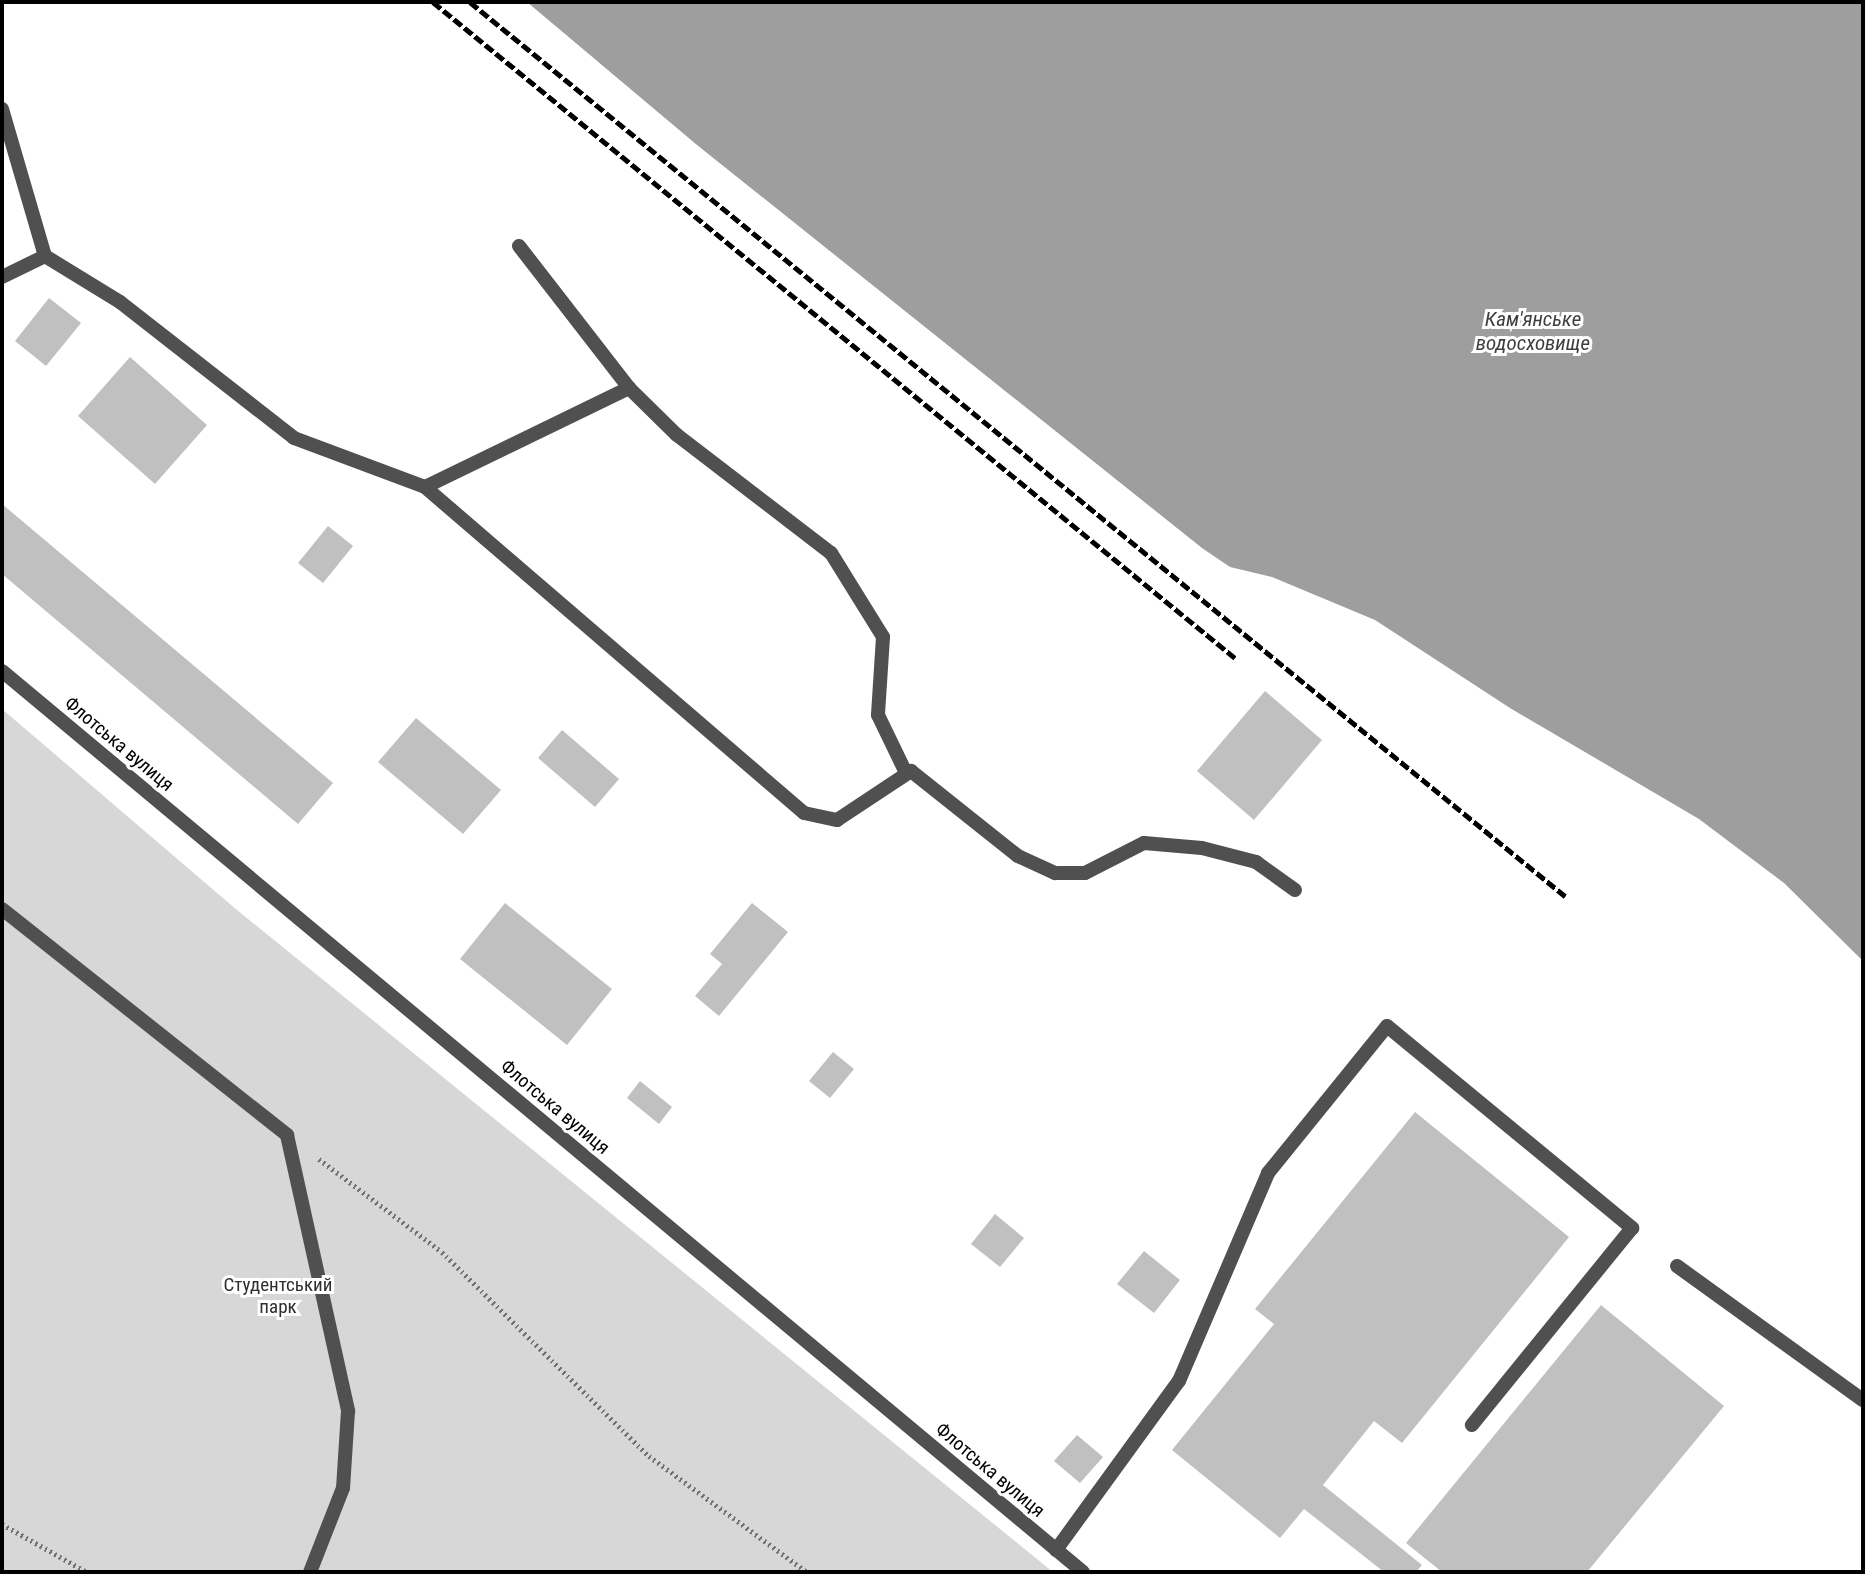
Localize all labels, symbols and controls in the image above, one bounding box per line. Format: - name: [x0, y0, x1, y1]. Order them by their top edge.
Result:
- water label: Кам'янське водосховище: [1476, 306, 1590, 356]
- street label: Флотська вулиця: [60, 692, 178, 796]
- street label: Флотська вулиця: [496, 1055, 614, 1159]
- park label: Студентський парк: [224, 1274, 332, 1318]
- street label: Флотська вулиця: [931, 1418, 1049, 1522]

